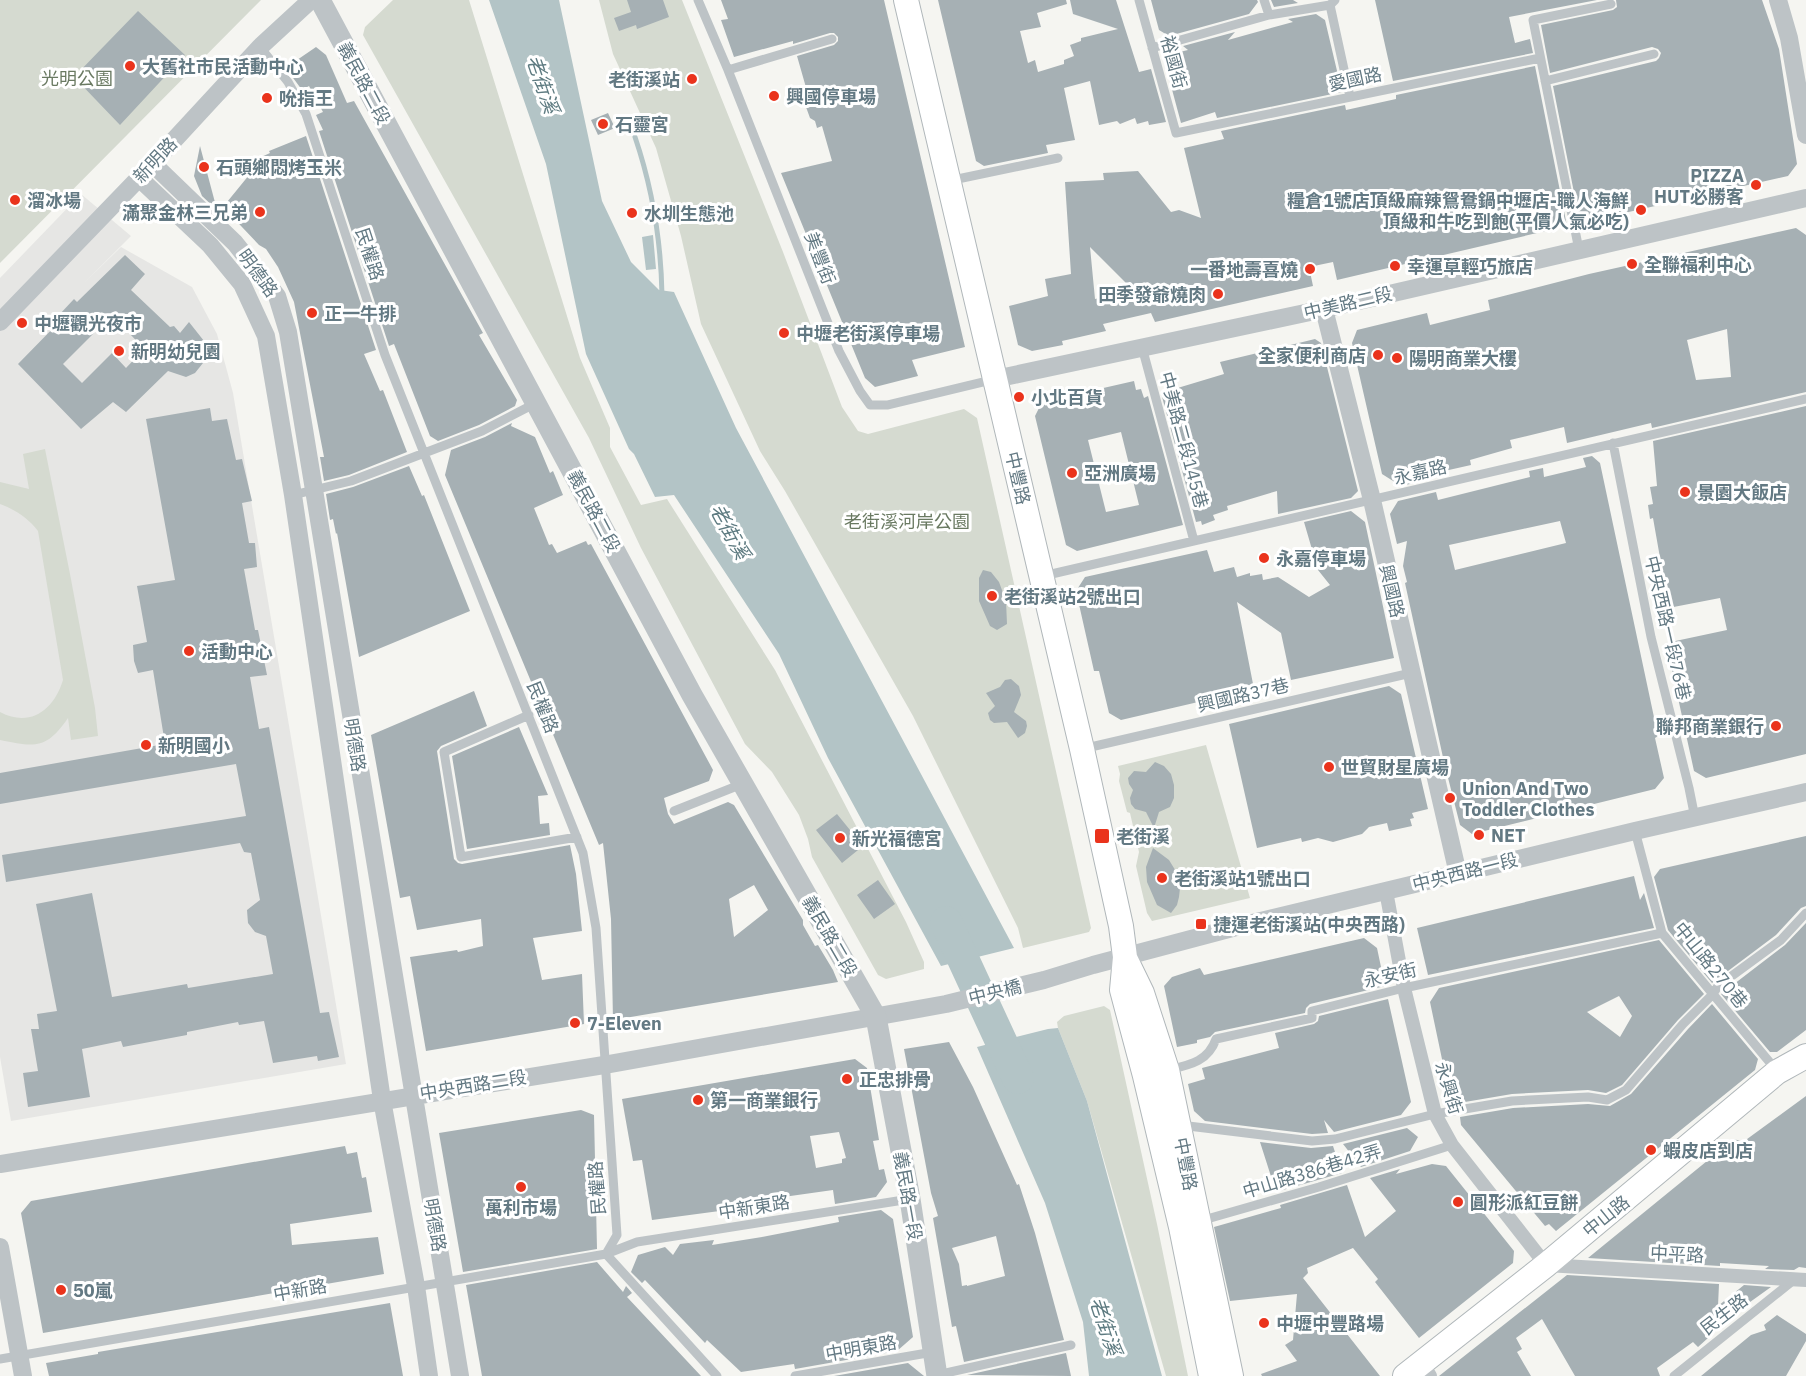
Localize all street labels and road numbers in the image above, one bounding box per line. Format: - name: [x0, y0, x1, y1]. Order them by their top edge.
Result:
- street label: 裕國街: [1156, 33, 1192, 91]
- street label: 義民路二段: [333, 38, 395, 128]
- street label: 愛國路: [1326, 62, 1384, 96]
- street label: 新明路: [128, 132, 182, 188]
- street label: 民權路: [351, 225, 389, 283]
- street label: 美豐街: [800, 229, 840, 287]
- street label: 明德路: [233, 244, 283, 302]
- street label: 中美路二段: [1302, 282, 1394, 324]
- street label: 中美路二段145巷: [1155, 369, 1213, 511]
- street label: 中豐路: [1001, 449, 1035, 507]
- street label: 永嘉路: [1391, 455, 1449, 489]
- street label: 義民路二段: [563, 466, 625, 556]
- street label: 中央西路一段76巷: [1640, 553, 1696, 703]
- street label: 興國路: [1375, 562, 1409, 620]
- street label: 興國路37巷: [1195, 673, 1291, 717]
- street label: 民權路: [522, 678, 564, 736]
- street label: 明德路: [339, 717, 371, 773]
- street label: 中央西路一段: [1410, 848, 1520, 896]
- street label: 義民路二段: [798, 891, 862, 981]
- street label: 中山路270巷: [1669, 917, 1753, 1013]
- street label: 永安街: [1361, 958, 1419, 992]
- street label: 中央橋: [966, 974, 1024, 1010]
- street label: 永興街: [1430, 1059, 1468, 1117]
- street label: 中央西路二段: [418, 1065, 528, 1105]
- street label: 中豐路: [1170, 1135, 1202, 1193]
- street label: 中山路386巷42弄: [1240, 1139, 1384, 1203]
- street label: 義民路一段: [889, 1150, 927, 1242]
- street label: 民權路: [584, 1160, 610, 1216]
- street label: 中新東路: [717, 1190, 791, 1224]
- street label: 中山路: [1578, 1190, 1634, 1242]
- street label: 明德路: [419, 1196, 451, 1254]
- street label: 中平路: [1649, 1241, 1705, 1267]
- street label: 中新路: [271, 1274, 329, 1306]
- street label: 民生路: [1696, 1288, 1752, 1340]
- street label: 中明東路: [824, 1330, 898, 1366]

